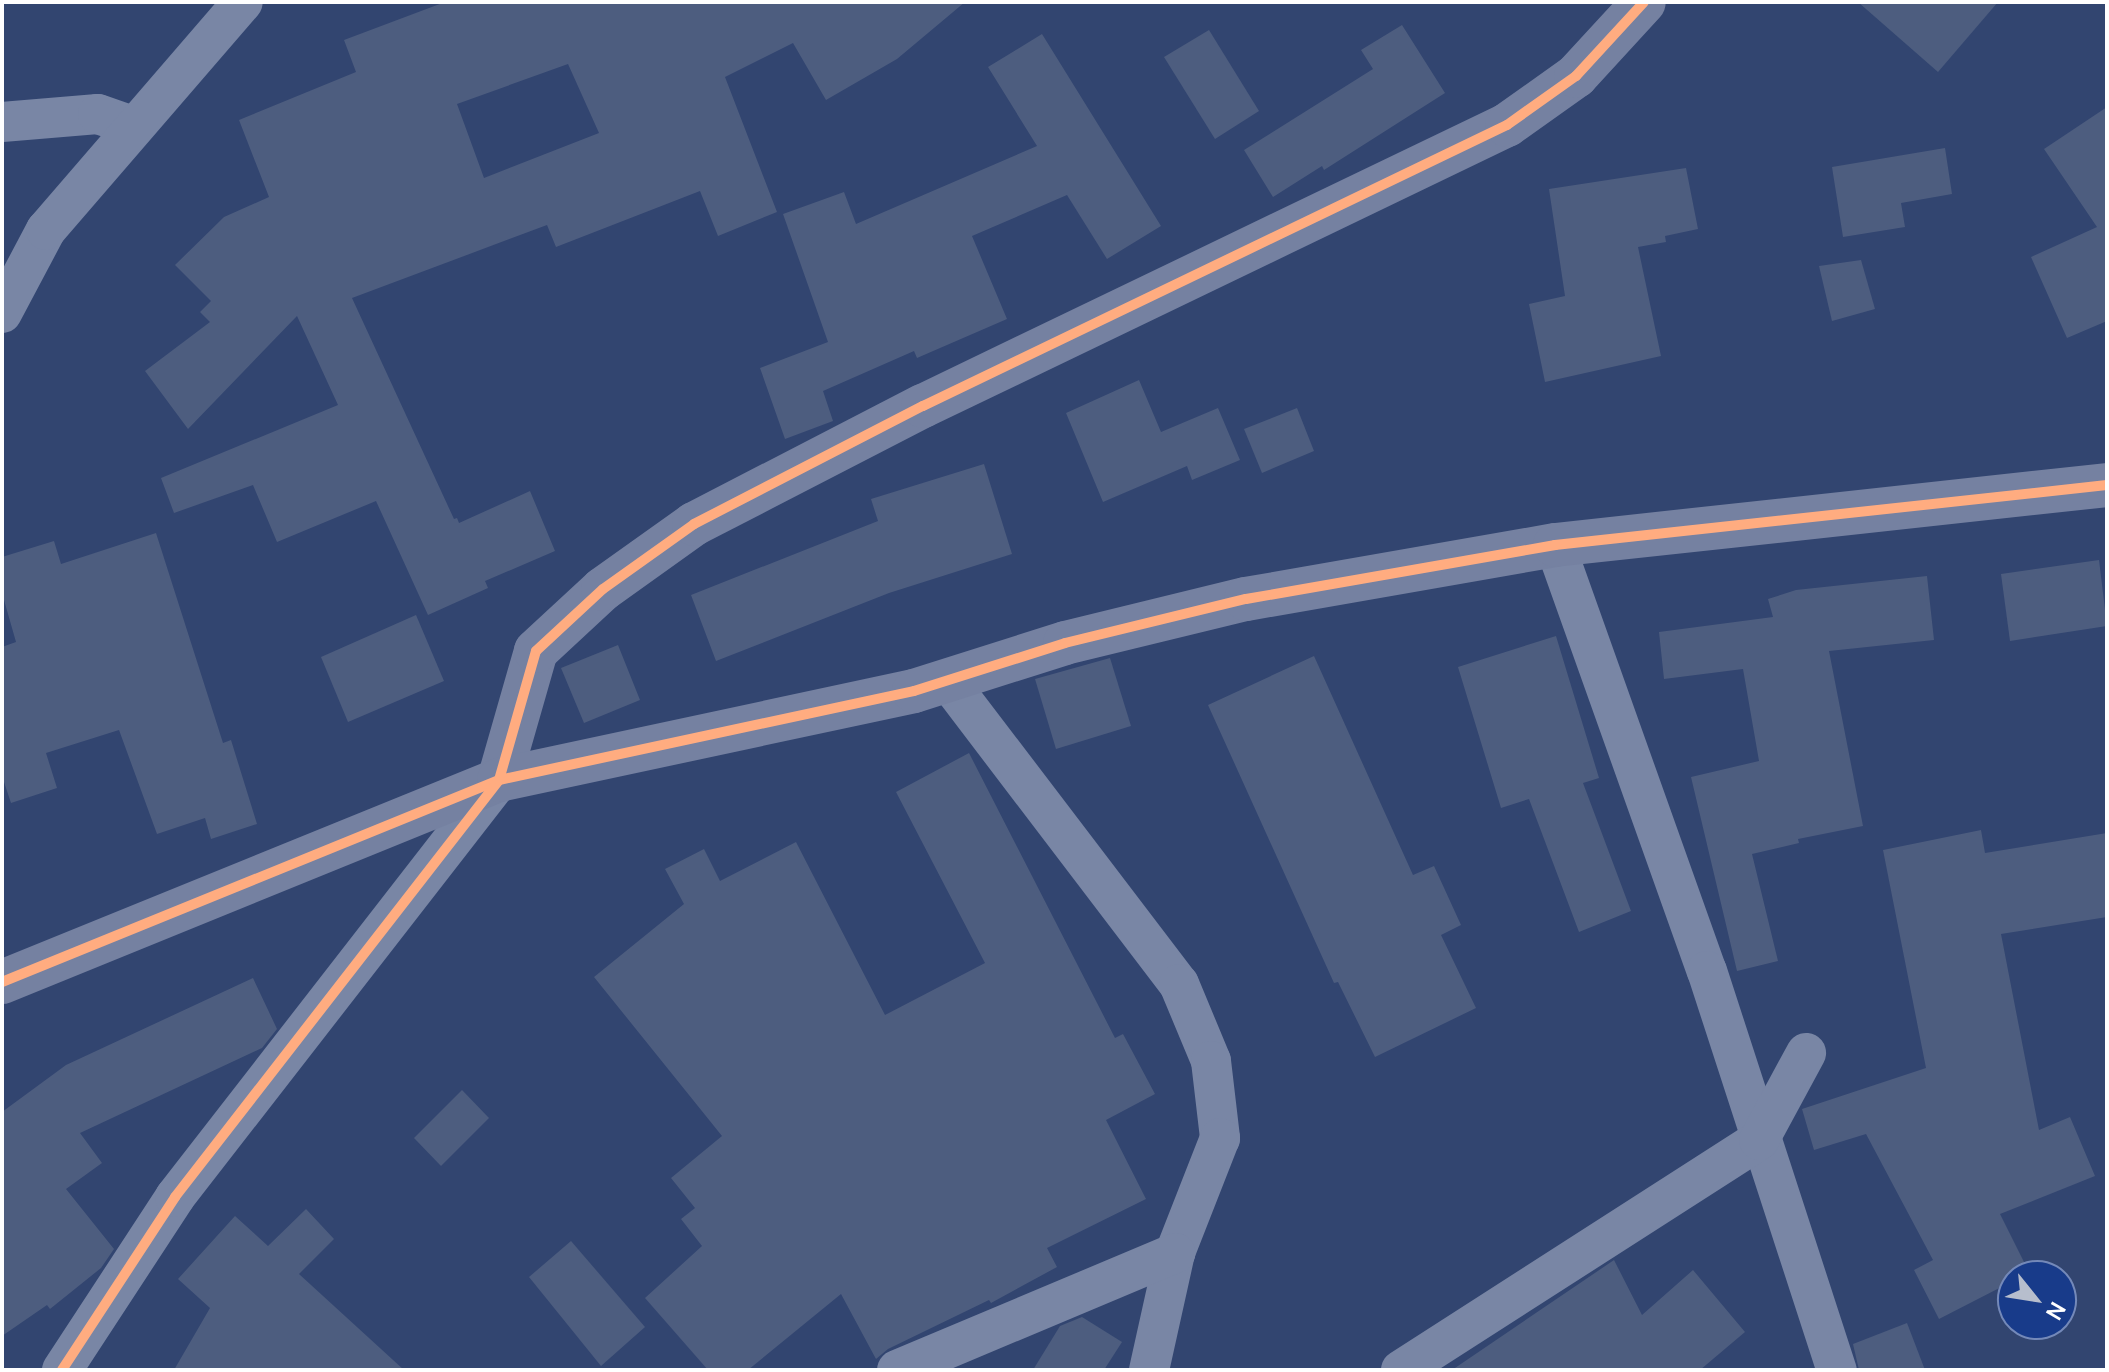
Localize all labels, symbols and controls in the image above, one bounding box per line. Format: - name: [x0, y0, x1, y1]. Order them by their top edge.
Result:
- north arrow: [1997, 1260, 2077, 1340]
- text: N: [2039, 1297, 2073, 1325]

